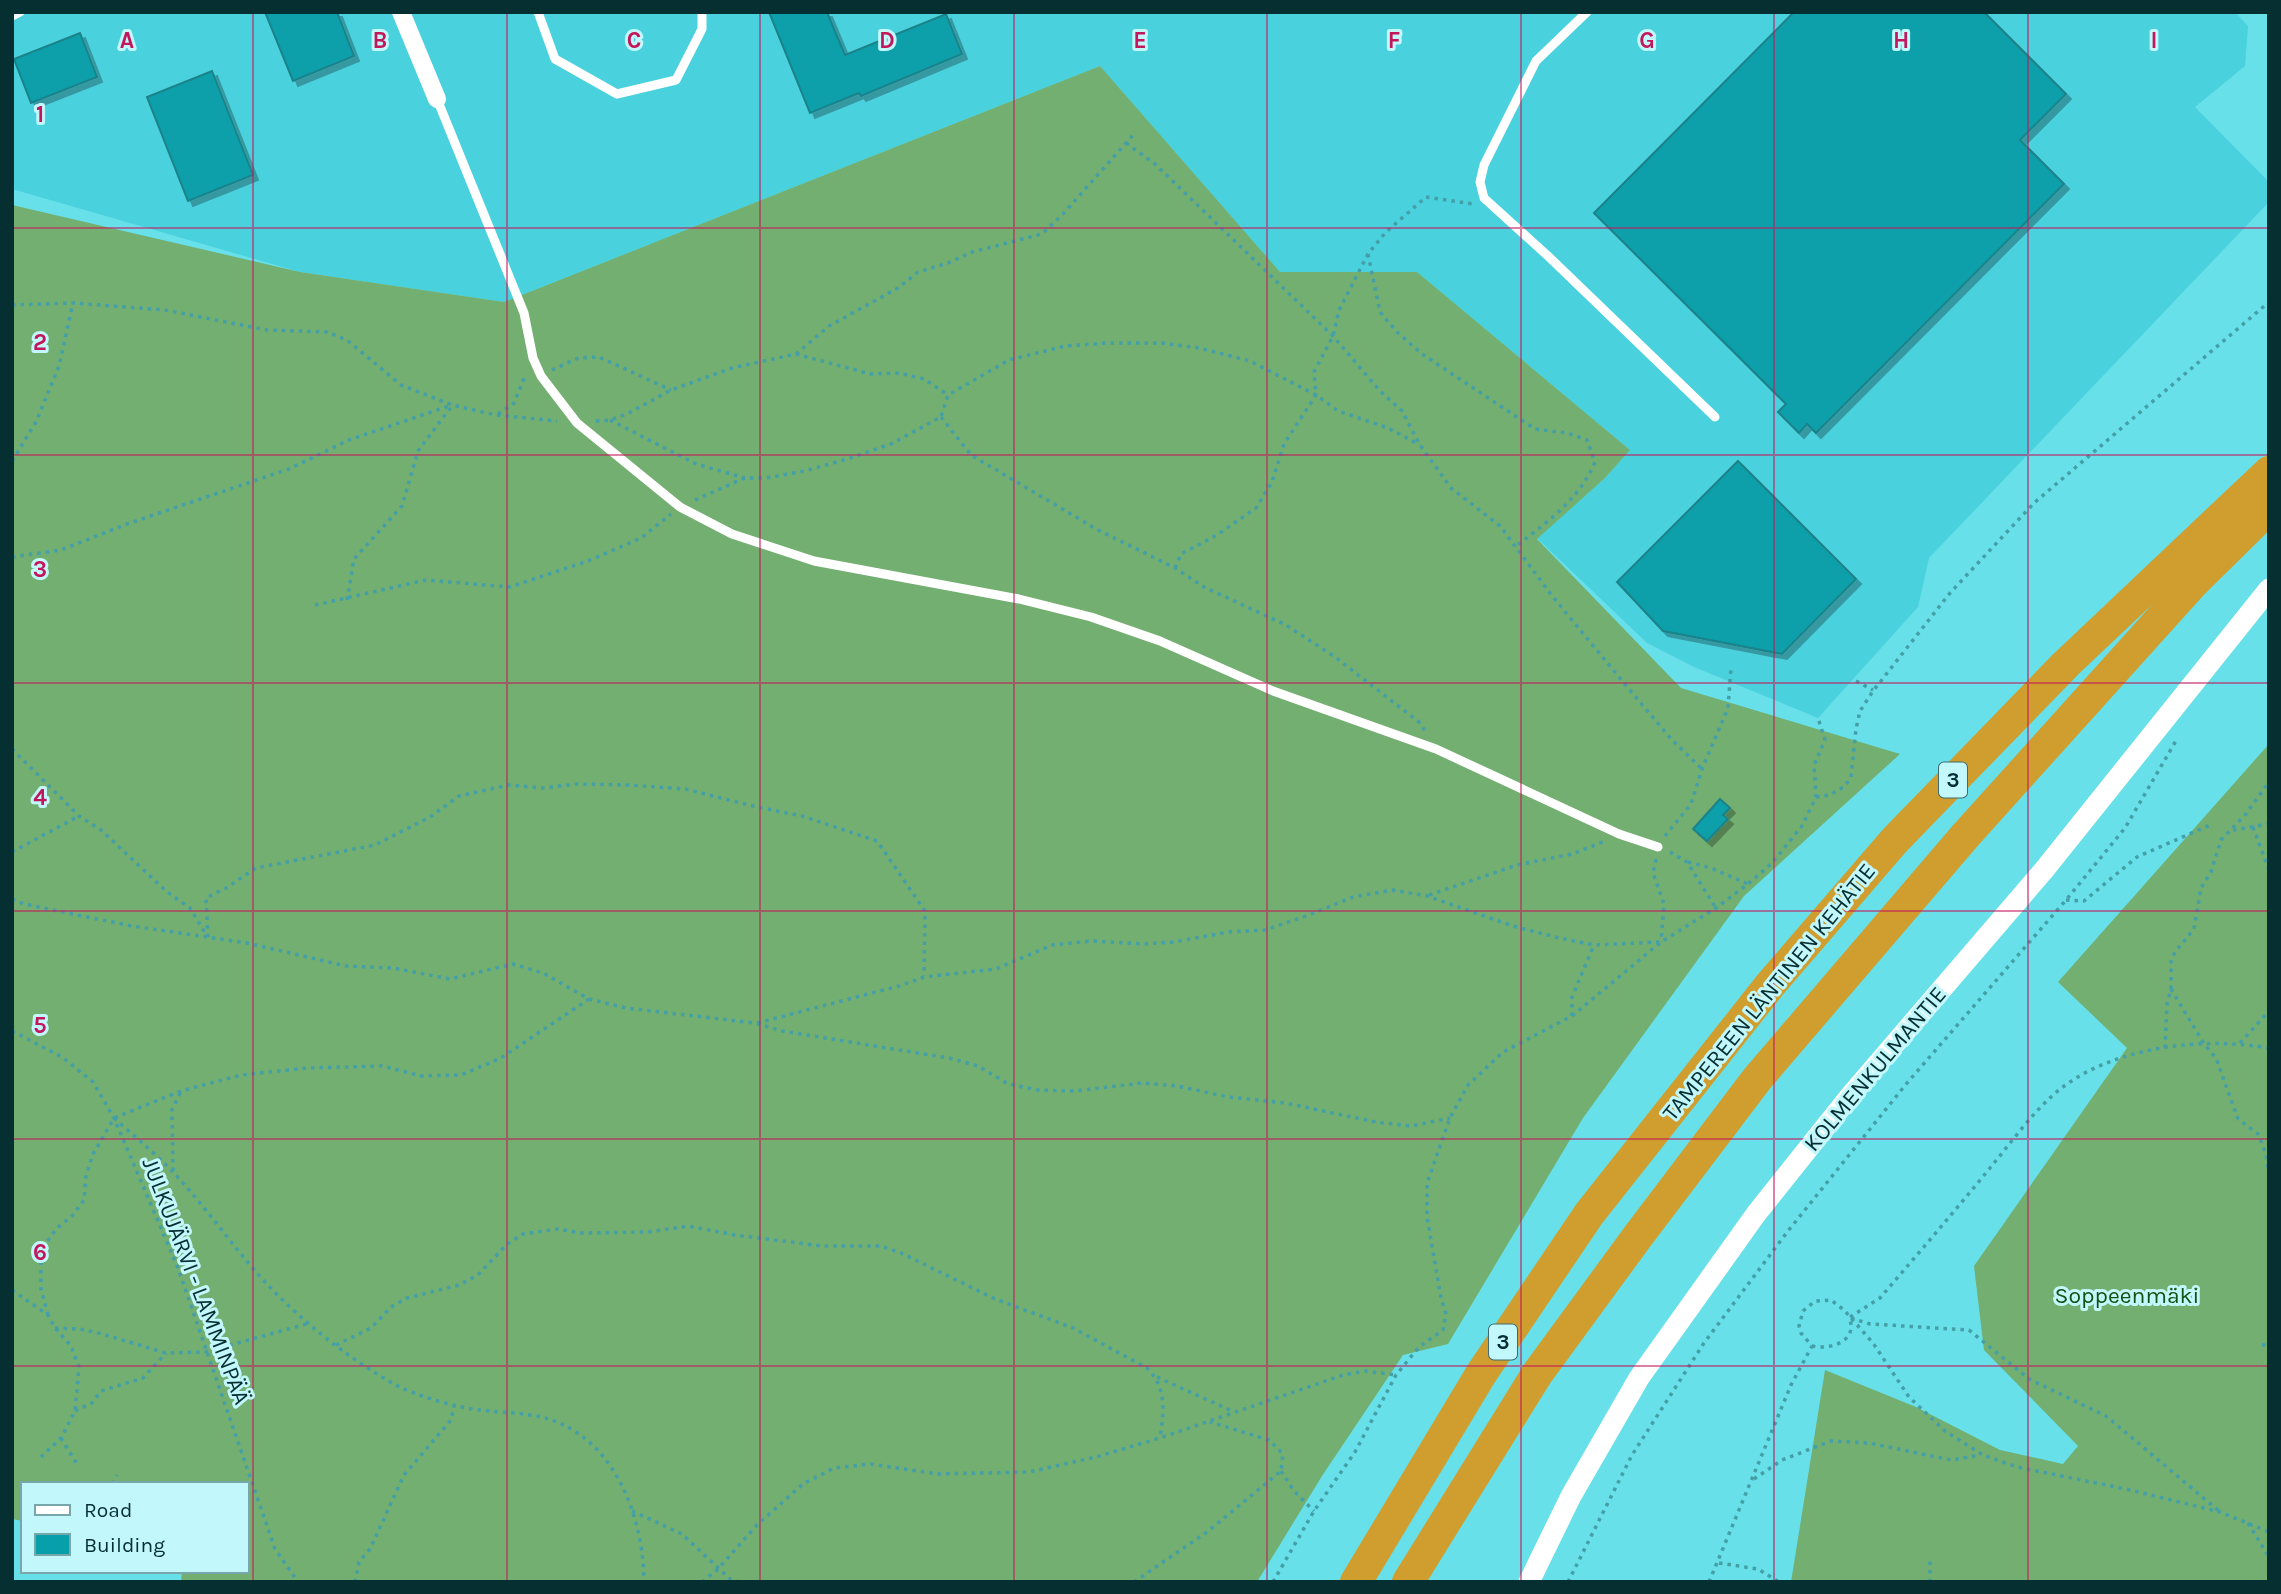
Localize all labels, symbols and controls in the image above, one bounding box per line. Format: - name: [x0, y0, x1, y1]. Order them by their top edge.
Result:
- text: A: [120, 27, 134, 54]
- text: B: [373, 27, 387, 54]
- text: C: [627, 27, 641, 54]
- text: D: [879, 27, 895, 54]
- text: E: [1133, 27, 1147, 54]
- text: F: [1388, 27, 1400, 54]
- text: G: [1639, 27, 1655, 54]
- text: H: [1893, 27, 1909, 54]
- text: I: [2150, 27, 2158, 54]
- text: 1: [36, 101, 44, 128]
- text: 2: [33, 329, 47, 356]
- text: 3: [33, 556, 47, 583]
- road number: 3: [1939, 762, 1967, 798]
- text: 4: [33, 784, 47, 811]
- street label: TAMPEREEN LÄNTINEN KEHÄTIE: [1657, 858, 1881, 1126]
- street label: KOLMENKULMANTIE: [1798, 981, 1952, 1157]
- text: 5: [33, 1012, 47, 1039]
- street label: JULKUJÄRVI - LAMMINPÄÄ: [136, 1154, 256, 1408]
- text: 6: [33, 1239, 47, 1266]
- park label: Soppeenmäki: [2055, 1282, 2199, 1309]
- road number: 3: [1489, 1324, 1517, 1360]
- legend: [21, 1482, 248, 1573]
- text: Road: [84, 1498, 132, 1522]
- text: Building: [84, 1533, 165, 1557]

